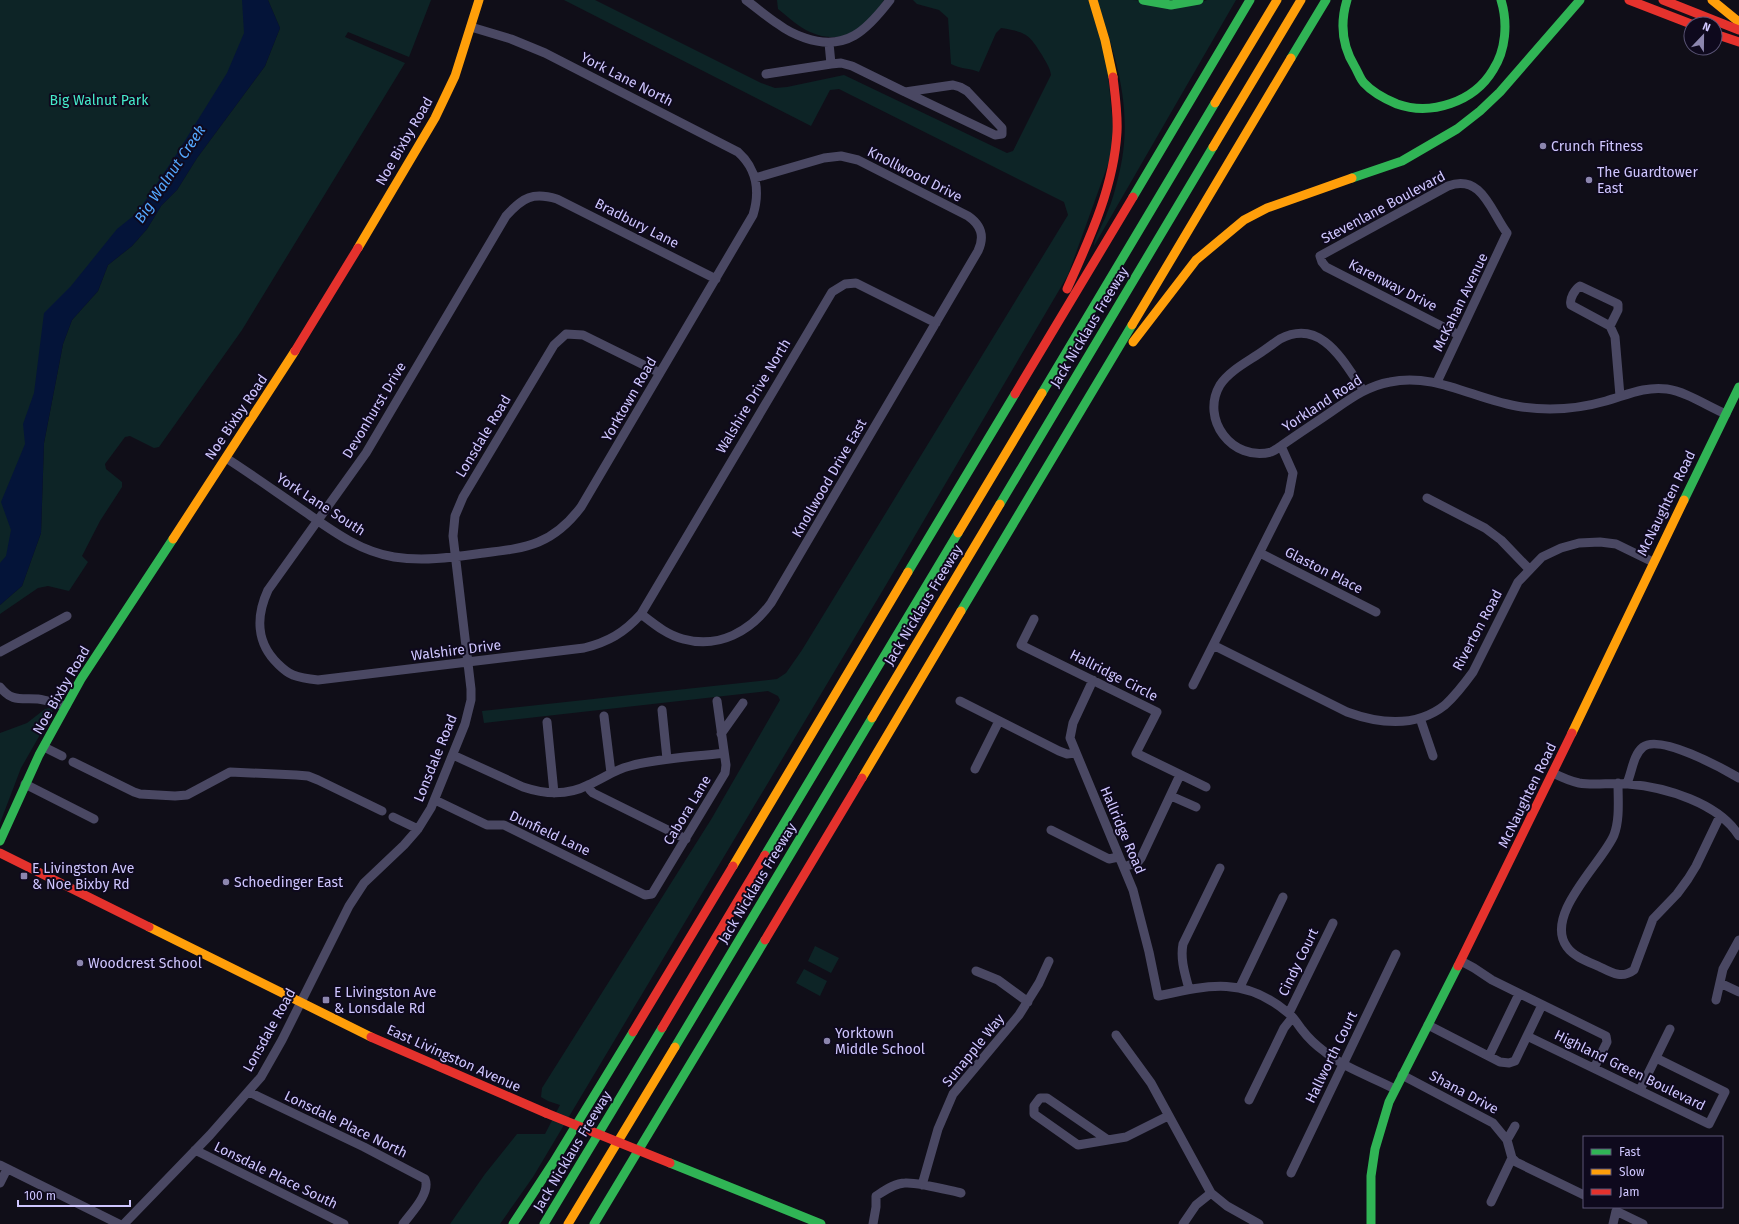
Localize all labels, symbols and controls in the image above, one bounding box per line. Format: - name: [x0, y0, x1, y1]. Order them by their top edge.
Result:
- north arrow: [1683, 16, 1723, 56]
- text: N: [1701, 20, 1712, 35]
- street label: York Lane North: [578, 49, 676, 110]
- park label: Big Walnut Park: [50, 92, 149, 109]
- street label: Noe Bixby Road: [372, 94, 437, 189]
- water label: Big Walnut Creek: [131, 122, 209, 226]
- place label: Crunch Fitness: [1551, 138, 1644, 155]
- marker: Crunch Fitness: [1538, 141, 1548, 151]
- street label: Knollwood Drive: [865, 143, 965, 206]
- place label: The Guardtower East: [1597, 164, 1698, 197]
- street label: Stevenlane Boulevard: [1318, 168, 1448, 247]
- marker: The Guardtower East: [1584, 175, 1594, 185]
- street label: Bradbury Lane: [592, 195, 682, 252]
- street label: McKahan Avenue: [1429, 250, 1492, 354]
- street label: Karenway Drive: [1346, 256, 1440, 315]
- street label: Jack Nicklaus Freeway: [1047, 264, 1132, 391]
- street label: Walshire Drive North: [712, 336, 794, 457]
- street label: Yorktown Road: [598, 354, 661, 445]
- street label: Devonhurst Drive: [339, 359, 410, 462]
- street label: Noe Bixby Road: [202, 371, 271, 463]
- street label: Yorkland Road: [1279, 371, 1365, 436]
- street label: Lonsdale Road: [452, 392, 515, 481]
- street label: Knollwood Drive East: [789, 415, 871, 541]
- street label: McNaughten Road: [1634, 448, 1699, 559]
- street label: York Lane South: [273, 469, 368, 539]
- street label: Jack Nicklaus Freeway: [881, 542, 966, 669]
- street label: Glaston Place: [1282, 543, 1366, 597]
- street label: Riverton Road: [1449, 587, 1506, 674]
- street label: Walshire Drive: [410, 637, 502, 664]
- street label: Noe Bixby Road: [29, 643, 94, 738]
- street label: Hallridge Circle: [1067, 646, 1161, 705]
- street label: Lonsdale Road: [410, 712, 461, 805]
- street label: McNaughten Road: [1495, 740, 1560, 851]
- street label: Cabora Lane: [660, 772, 715, 848]
- street label: Hallridge Road: [1096, 784, 1149, 877]
- street label: Dunfield Lane: [507, 807, 593, 860]
- street label: Jack Nicklaus Freeway: [715, 820, 800, 947]
- place label: E Livingston Ave & Noe Bixby Rd: [32, 860, 134, 893]
- marker: E Livingston Ave & Noe Bixby Rd: [19, 871, 29, 881]
- place label: Schoedinger East: [234, 874, 344, 891]
- marker: Schoedinger East: [221, 877, 231, 887]
- street label: Cindy Court: [1275, 925, 1323, 999]
- place label: Woodcrest School: [88, 955, 202, 972]
- marker: Woodcrest School: [75, 958, 85, 968]
- place label: E Livingston Ave & Lonsdale Rd: [334, 984, 436, 1017]
- street label: Lonsdale Road: [239, 985, 299, 1075]
- marker: E Livingston Ave & Lonsdale Rd: [321, 995, 331, 1005]
- street label: Hallworth Court: [1302, 1008, 1361, 1106]
- street label: Sunapple Way: [939, 1010, 1008, 1090]
- street label: East Livingston Avenue: [384, 1021, 524, 1096]
- place label: Yorktown Middle School: [835, 1025, 925, 1058]
- street label: Highland Green Boulevard: [1551, 1026, 1708, 1114]
- marker: Yorktown Middle School: [822, 1036, 832, 1046]
- street label: Shana Drive: [1426, 1067, 1501, 1118]
- street label: Lonsdale Place North: [282, 1087, 410, 1162]
- street label: Jack Nicklaus Freeway: [530, 1088, 615, 1215]
- legend: [1583, 1136, 1723, 1208]
- street label: Lonsdale Place South: [211, 1138, 340, 1213]
- text: Fast: [1619, 1145, 1641, 1159]
- text: Slow: [1619, 1165, 1645, 1179]
- scale bar: [18, 1182, 130, 1208]
- text: Jam: [1619, 1185, 1639, 1199]
- text: 100 m: [24, 1189, 56, 1203]

